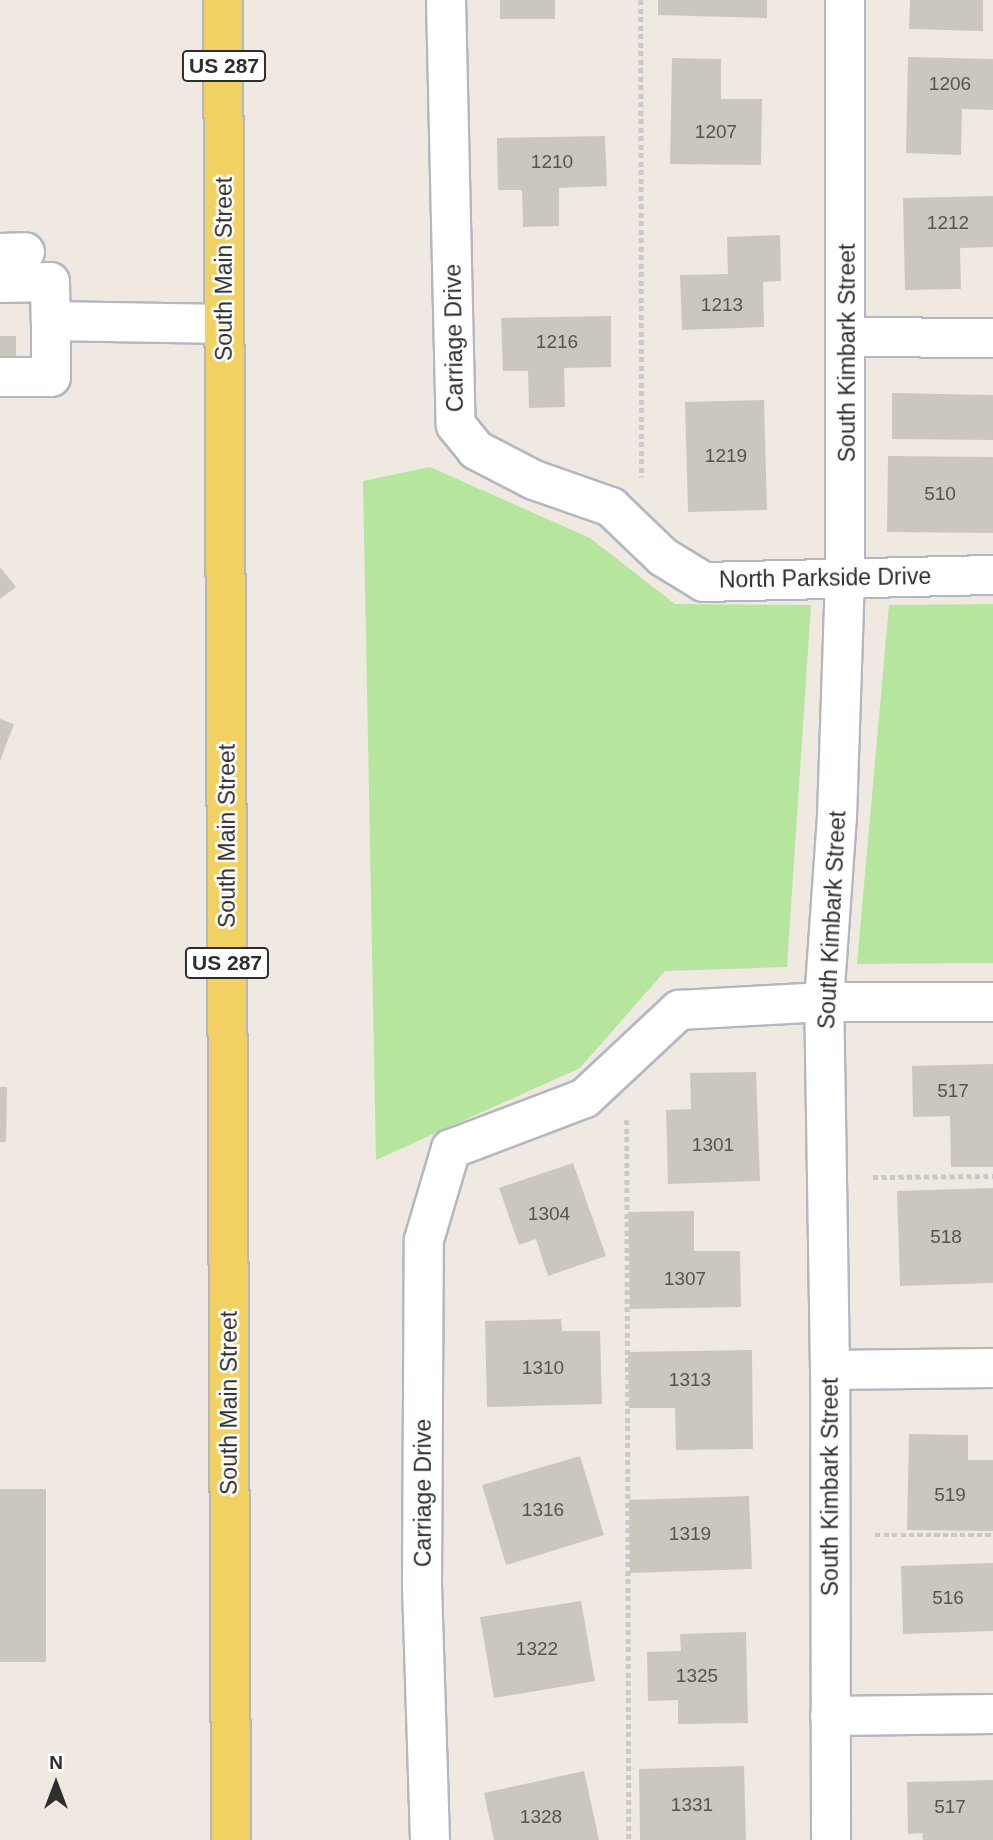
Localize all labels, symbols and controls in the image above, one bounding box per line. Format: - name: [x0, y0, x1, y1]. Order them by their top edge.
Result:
- road number: US 287: [180, 48, 268, 84]
- house number: 1206: [929, 73, 971, 95]
- house number: 1207: [695, 121, 737, 143]
- house number: 1210: [531, 151, 573, 173]
- street label: South Main Street: [210, 177, 238, 361]
- house number: 1212: [927, 212, 969, 234]
- street label: South Kimbark Street: [833, 244, 861, 462]
- street label: Carriage Drive: [439, 264, 469, 412]
- house number: 1213: [701, 294, 743, 316]
- house number: 1216: [536, 331, 578, 353]
- house number: 1219: [705, 445, 747, 467]
- house number: 510: [924, 483, 956, 505]
- street label: North Parkside Drive: [719, 562, 931, 594]
- street label: South Main Street: [213, 744, 241, 928]
- street label: South Kimbark Street: [812, 810, 852, 1030]
- road number: US 287: [183, 946, 271, 981]
- house number: 517: [937, 1080, 969, 1102]
- house number: 1301: [692, 1134, 734, 1156]
- house number: 1304: [528, 1203, 570, 1225]
- house number: 518: [930, 1226, 962, 1248]
- house number: 1307: [664, 1268, 706, 1290]
- street label: South Main Street: [215, 1311, 243, 1495]
- house number: 1310: [522, 1357, 564, 1379]
- house number: 1313: [669, 1369, 711, 1391]
- street label: South Kimbark Street: [816, 1378, 844, 1596]
- street label: Carriage Drive: [409, 1419, 437, 1567]
- house number: 519: [934, 1484, 966, 1506]
- house number: 1316: [522, 1499, 564, 1521]
- house number: 1319: [669, 1523, 711, 1545]
- house number: 516: [932, 1587, 964, 1609]
- house number: 1322: [516, 1638, 558, 1660]
- house number: 1325: [676, 1665, 718, 1687]
- north arrow: [21, 1749, 91, 1819]
- text: N: [49, 1752, 63, 1773]
- house number: 1331: [671, 1794, 713, 1816]
- house number: 517: [934, 1796, 966, 1818]
- house number: 1328: [520, 1806, 562, 1828]

